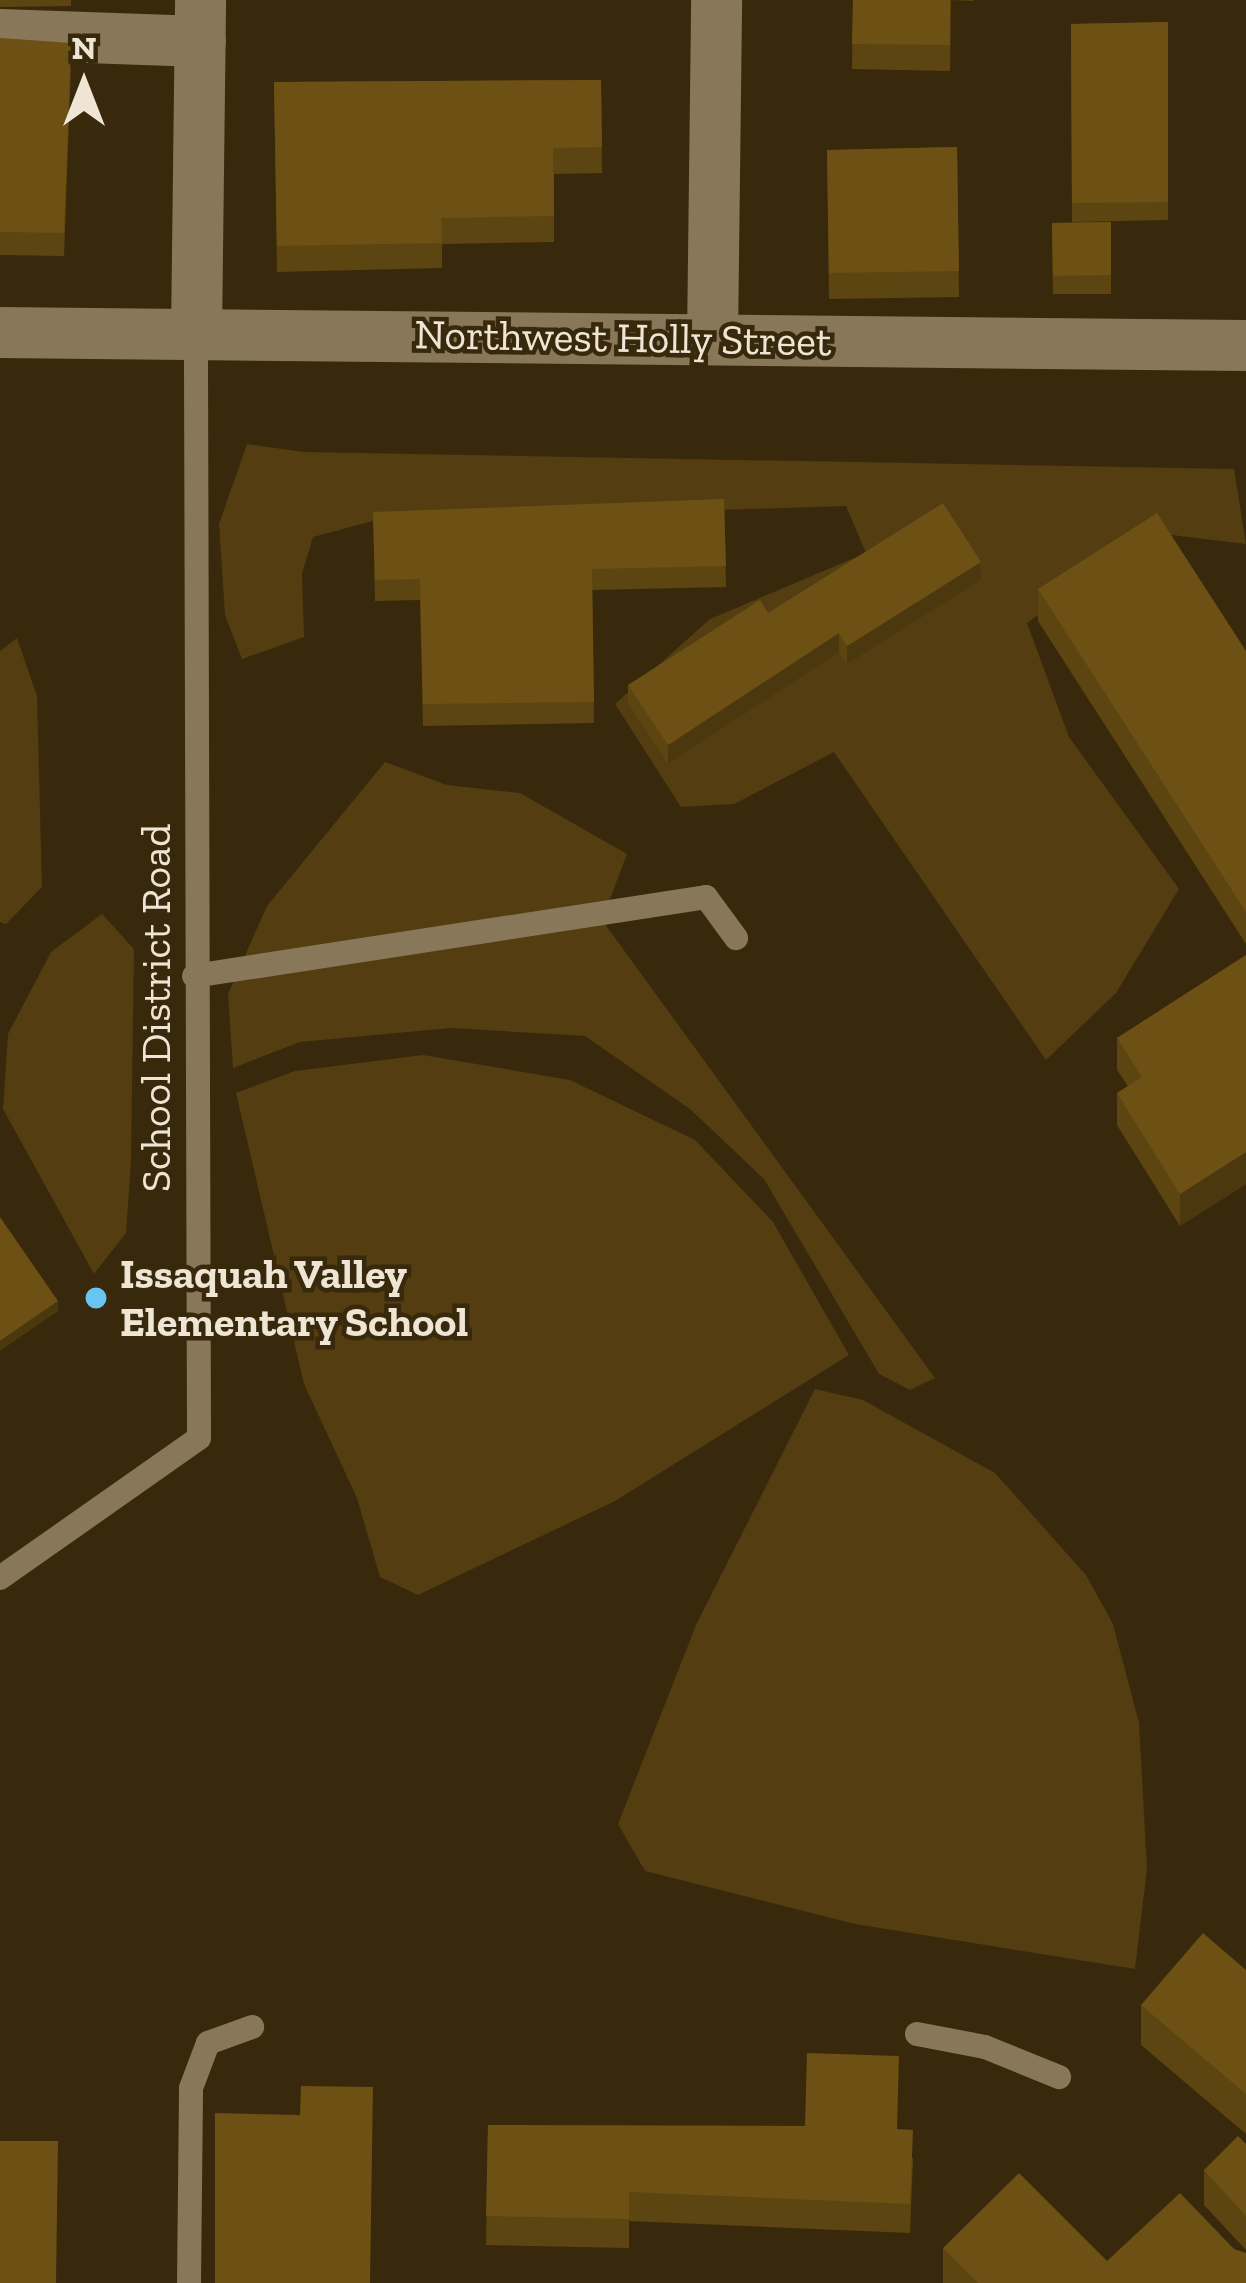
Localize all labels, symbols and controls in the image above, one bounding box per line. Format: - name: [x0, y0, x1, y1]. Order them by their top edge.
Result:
- north arrow: [24, 24, 144, 144]
- text: N: [71, 28, 97, 67]
- street label: Northwest Holly Street: [413, 309, 833, 367]
- street label: School District Road: [131, 824, 181, 1192]
- place label: Issaquah Valley Elementary School: [120, 1249, 469, 1348]
- marker: Issaquah Valley Elementary School: [83, 1285, 109, 1311]

